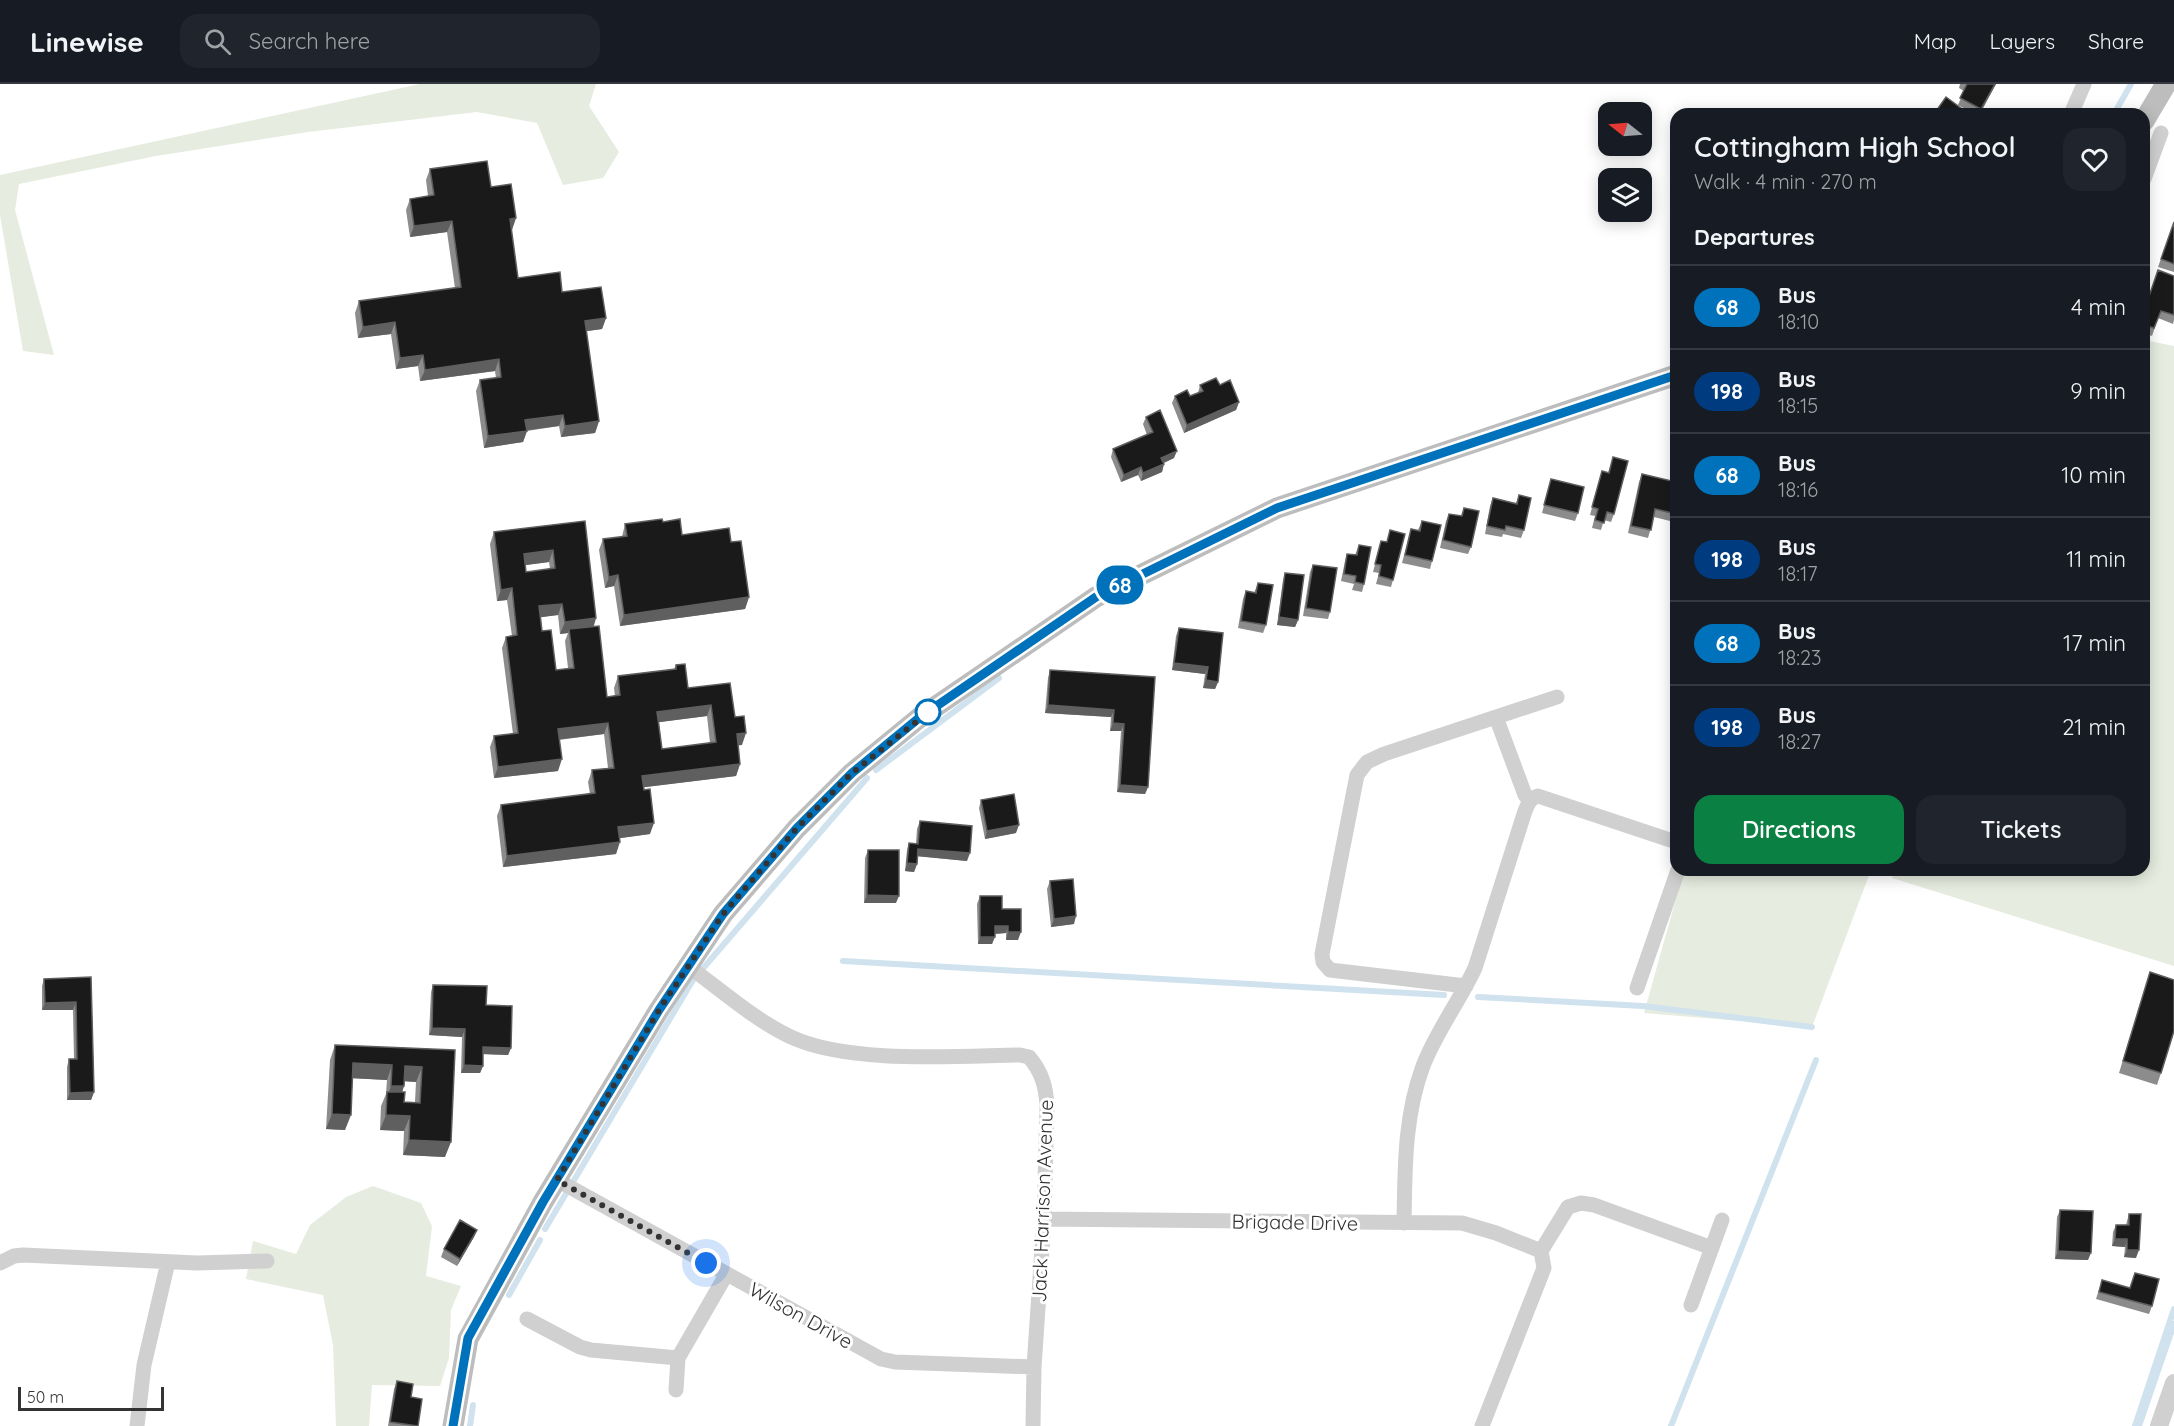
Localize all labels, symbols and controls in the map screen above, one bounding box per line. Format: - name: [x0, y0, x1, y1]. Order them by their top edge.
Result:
- search box: [180, 14, 600, 68]
- text: Linewise: [30, 24, 144, 59]
- icon: search: [201, 25, 234, 58]
- text: Search here: [249, 27, 370, 55]
- text: Map: [1914, 28, 1957, 54]
- text: Layers: [1990, 28, 2055, 54]
- text: Share: [2088, 28, 2144, 54]
- north arrow: [1598, 102, 1652, 156]
- map controls: [1598, 102, 1652, 222]
- button: heart: [2063, 128, 2126, 191]
- text: Cottingham High School: [1694, 129, 2016, 164]
- button: layers: [1598, 168, 1652, 222]
- text: Walk · 4 min · 270 m: [1694, 169, 1877, 194]
- text: Departures: [1694, 223, 1815, 251]
- text: Bus: [1778, 281, 1816, 309]
- text: 4 min: [2071, 293, 2126, 321]
- text: 68: [1715, 294, 1739, 320]
- text: 18:10: [1778, 309, 1819, 334]
- text: Bus: [1778, 365, 1816, 393]
- text: 9 min: [2070, 377, 2126, 405]
- text: 198: [1711, 378, 1743, 404]
- text: 18:15: [1778, 393, 1818, 418]
- text: Bus: [1778, 449, 1816, 477]
- text: 10 min: [2061, 461, 2126, 489]
- text: 68: [1715, 462, 1739, 488]
- text: 18:16: [1778, 477, 1818, 502]
- text: Bus: [1778, 533, 1816, 561]
- text: 11 min: [2066, 545, 2126, 573]
- text: 198: [1711, 546, 1743, 572]
- text: 18:17: [1778, 561, 1818, 586]
- line badge: 68: [1093, 566, 1147, 604]
- text: 68: [1108, 572, 1132, 598]
- text: Bus: [1778, 617, 1816, 645]
- text: 17 min: [2063, 629, 2126, 657]
- text: 68: [1715, 630, 1739, 656]
- text: 18:23: [1778, 645, 1822, 670]
- unlabelled marker: [915, 699, 941, 725]
- text: Bus: [1778, 701, 1816, 729]
- text: 21 min: [2062, 713, 2126, 741]
- text: 198: [1711, 714, 1743, 740]
- text: 18:27: [1778, 729, 1821, 754]
- button: Directions: [1694, 795, 1904, 864]
- button: Tickets: [1916, 795, 2126, 864]
- street label: Jack Harrison Avenue: [1026, 1099, 1058, 1303]
- street label: Brigade Drive: [1232, 1208, 1358, 1236]
- your location: [691, 1248, 721, 1278]
- street label: Wilson Drive: [745, 1276, 857, 1354]
- scale bar: [18, 1384, 164, 1412]
- text: 50 m: [27, 1387, 64, 1407]

